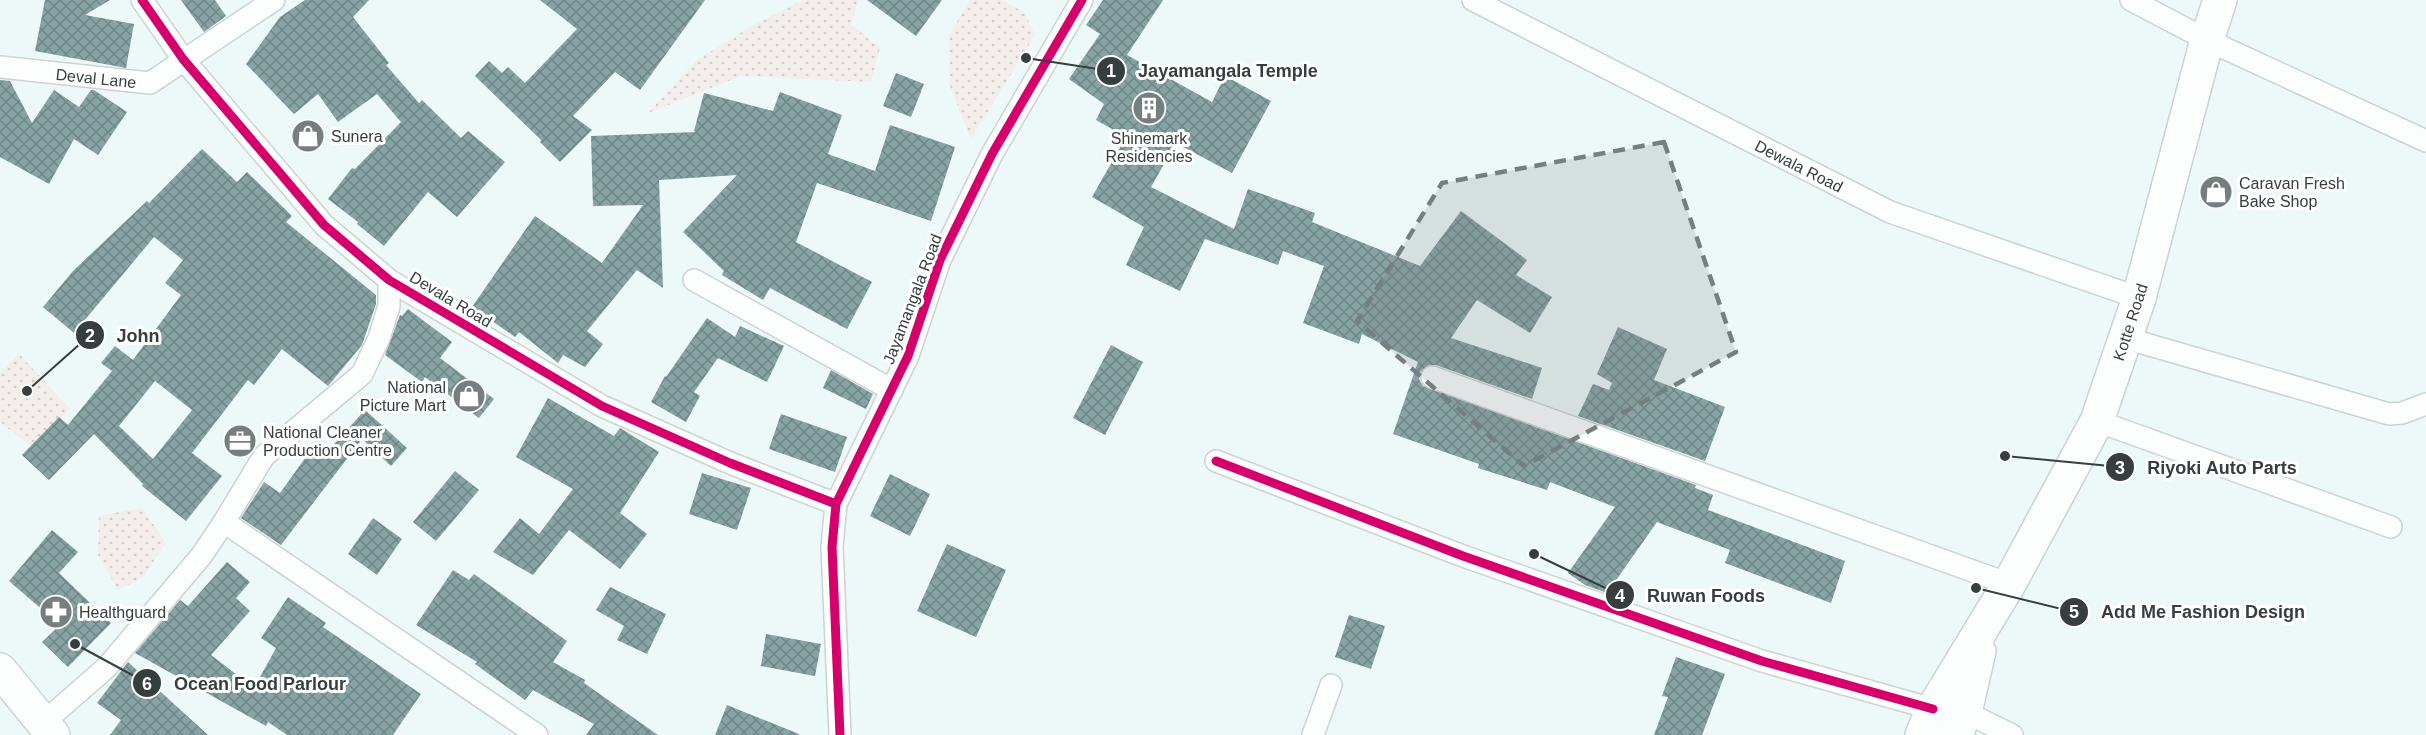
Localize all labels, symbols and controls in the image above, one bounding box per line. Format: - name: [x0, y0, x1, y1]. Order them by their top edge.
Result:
- callout: Jayamangala Temple: [1096, 53, 1329, 89]
- text: 1: [1106, 61, 1116, 81]
- text: Jayamangala Temple: [1138, 61, 1318, 81]
- street label: Deval Lane: [55, 66, 137, 91]
- building icon: Shinemark Residencies: [1131, 90, 1167, 126]
- shop icon: Sunera: [290, 118, 326, 154]
- place label: Sunera: [331, 128, 383, 145]
- place label: Shinemark Residencies: [1105, 130, 1193, 165]
- street label: Dewala Road: [1752, 137, 1845, 196]
- shop icon: Caravan Fresh Bake Shop: [2198, 174, 2234, 210]
- place label: Caravan Fresh Bake Shop: [2239, 175, 2345, 210]
- street label: Jayamangala Road: [880, 232, 945, 367]
- street label: Devala Road: [407, 268, 495, 331]
- street label: Kotte Road: [2110, 281, 2151, 363]
- callout: John: [75, 317, 172, 353]
- text: 2: [85, 326, 95, 346]
- text: John: [117, 326, 160, 346]
- shop icon: National Picture Mart: [451, 378, 487, 414]
- place label: National Picture Mart: [360, 379, 447, 414]
- office icon: National Cleaner Production Centre: [222, 423, 258, 459]
- place label: National Cleaner Production Centre: [263, 424, 392, 459]
- callout: Riyoki Auto Parts: [2105, 449, 2309, 485]
- text: 3: [2115, 458, 2125, 478]
- text: Riyoki Auto Parts: [2147, 458, 2297, 478]
- callout: Ruwan Foods: [1605, 577, 1777, 613]
- text: 4: [1615, 586, 1625, 606]
- text: Ruwan Foods: [1647, 586, 1765, 606]
- pharmacy icon: Healthguard: [38, 594, 74, 630]
- callout: Add Me Fashion Design: [2059, 594, 2317, 630]
- text: 5: [2069, 602, 2079, 622]
- text: Add Me Fashion Design: [2101, 602, 2305, 622]
- place label: Healthguard: [79, 604, 166, 621]
- callout: Ocean Food Parlour: [132, 665, 358, 701]
- text: 6: [142, 674, 152, 694]
- text: Ocean Food Parlour: [174, 674, 346, 694]

